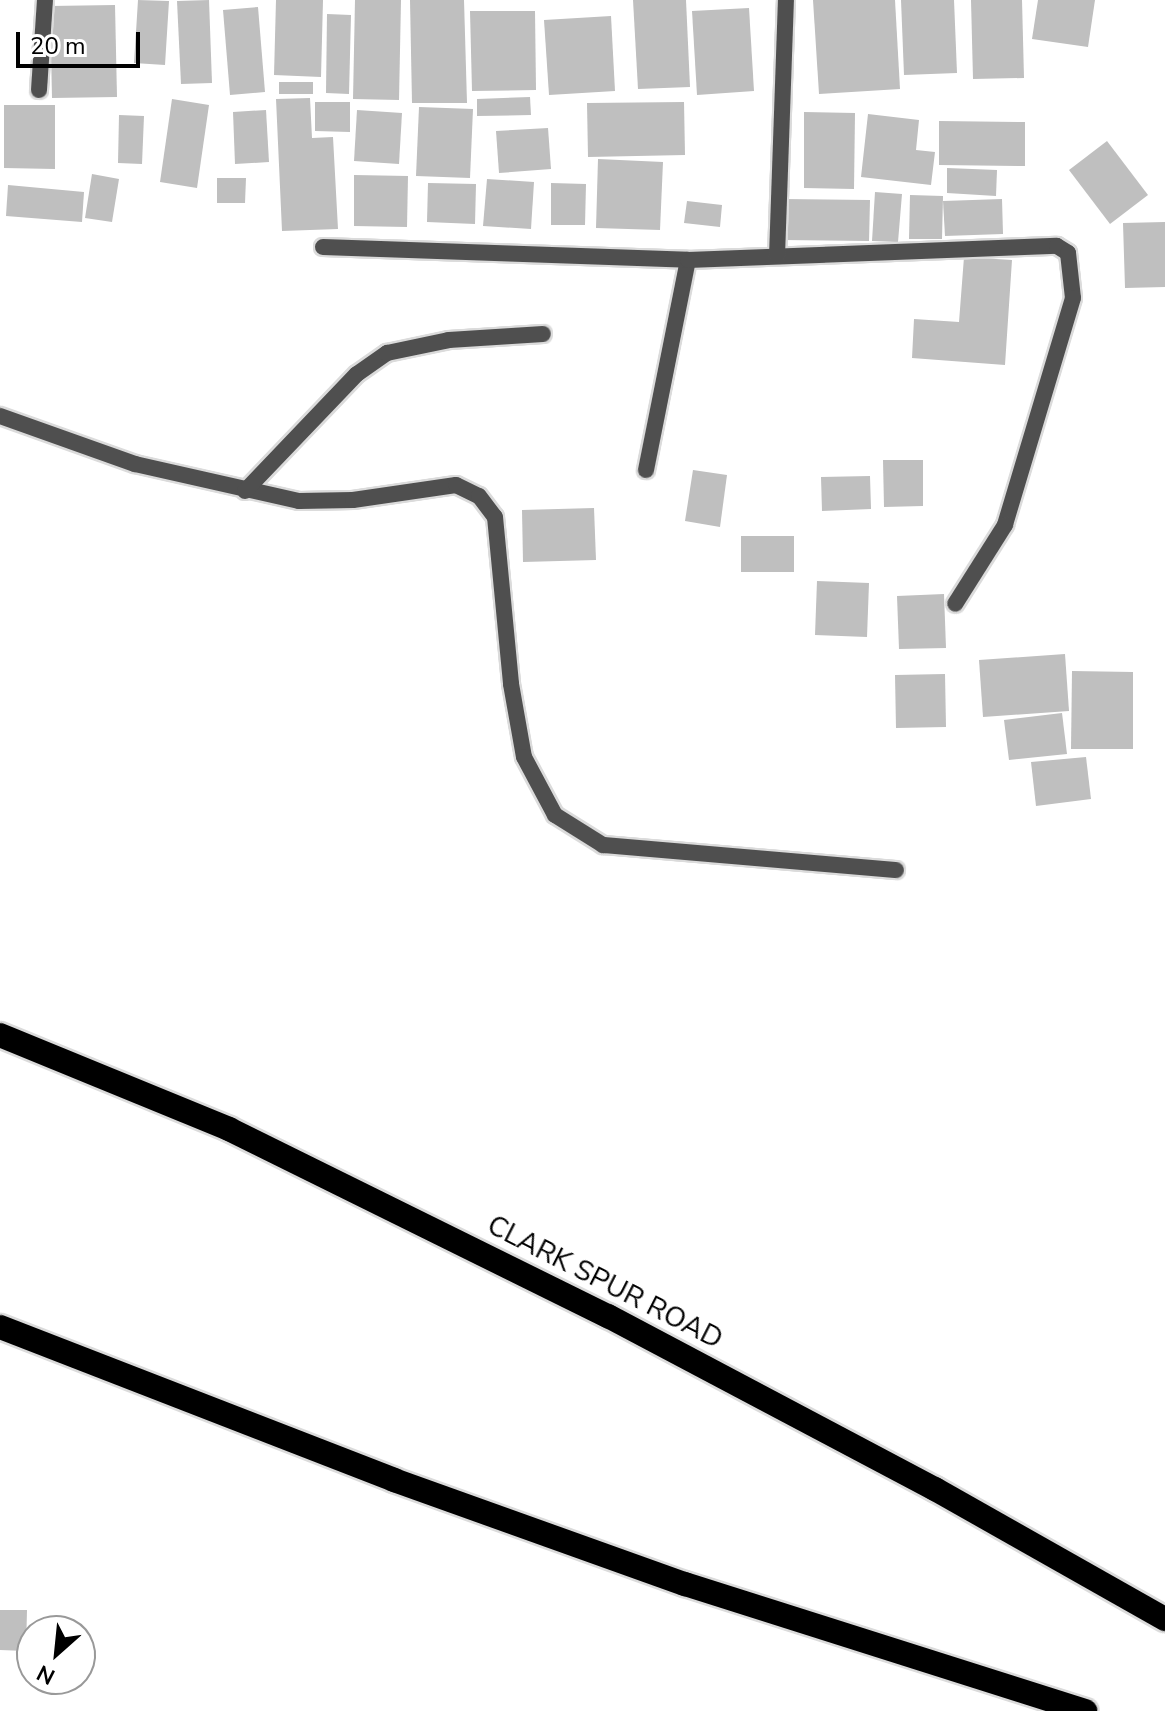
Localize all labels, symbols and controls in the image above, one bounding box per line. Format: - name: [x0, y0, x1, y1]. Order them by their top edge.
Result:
- scale bar: [20, 16, 144, 66]
- text: 20 m: [30, 30, 86, 62]
- street label: CLARK SPUR ROAD: [482, 1208, 728, 1356]
- north arrow: [16, 1615, 96, 1695]
- text: N: [32, 1657, 60, 1692]

